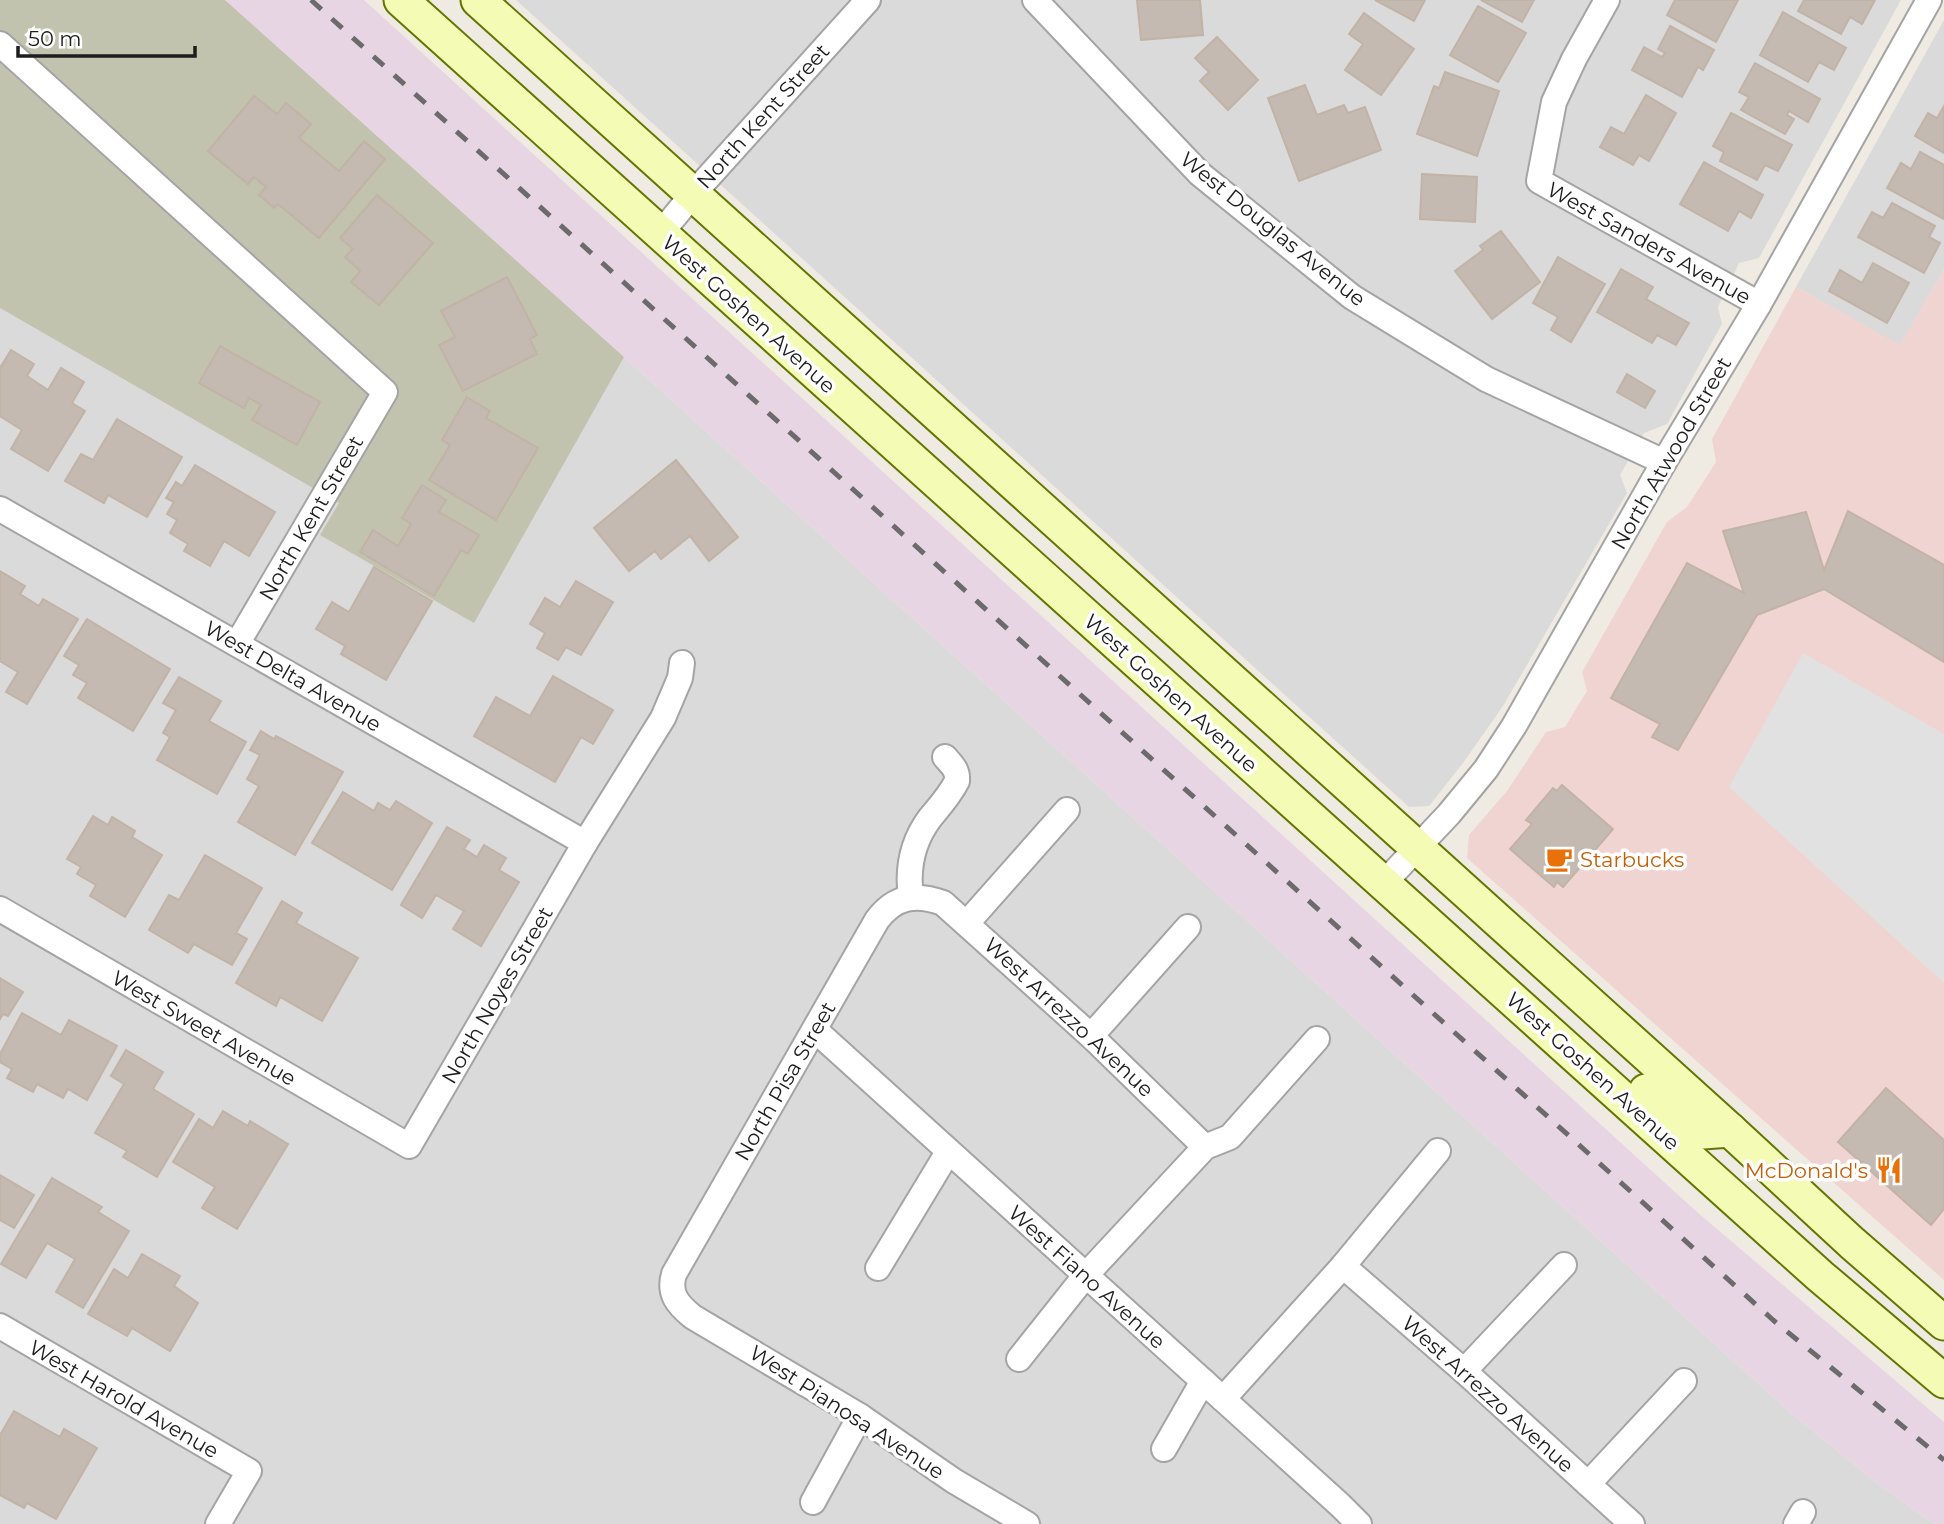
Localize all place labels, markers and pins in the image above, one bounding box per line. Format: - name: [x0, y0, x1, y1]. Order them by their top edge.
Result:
- cafe icon: Starbucks: [1544, 844, 1574, 874]
- place label: Starbucks: [1580, 847, 1684, 872]
- restaurant icon: McDonald's: [1874, 1155, 1904, 1185]
- place label: McDonald's: [1745, 1158, 1868, 1183]

